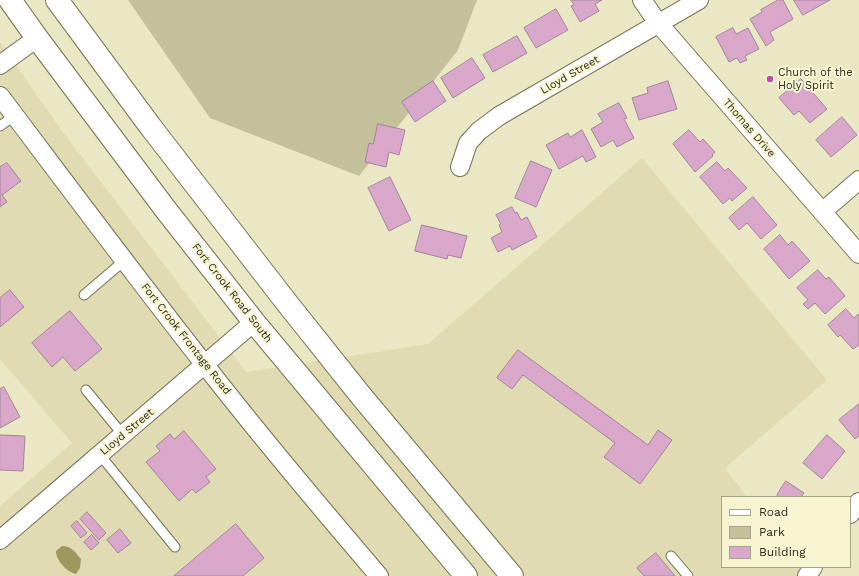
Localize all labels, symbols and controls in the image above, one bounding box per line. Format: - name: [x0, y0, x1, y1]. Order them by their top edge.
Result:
- street label: Lloyd Street: [538, 53, 602, 97]
- place label: Church of the Holy Spirit: [778, 66, 853, 92]
- marker: Church of the Holy Spirit: [765, 74, 775, 84]
- street label: Thomas Drive: [720, 96, 778, 160]
- street label: Fort Crook Road South: [189, 241, 275, 345]
- street label: Fort Crook Frontage Road: [138, 281, 234, 397]
- street label: Lloyd Street: [98, 406, 156, 458]
- legend: [721, 496, 851, 568]
- text: Road: [759, 505, 788, 519]
- text: Park: [759, 525, 785, 539]
- text: Building: [759, 545, 806, 559]

